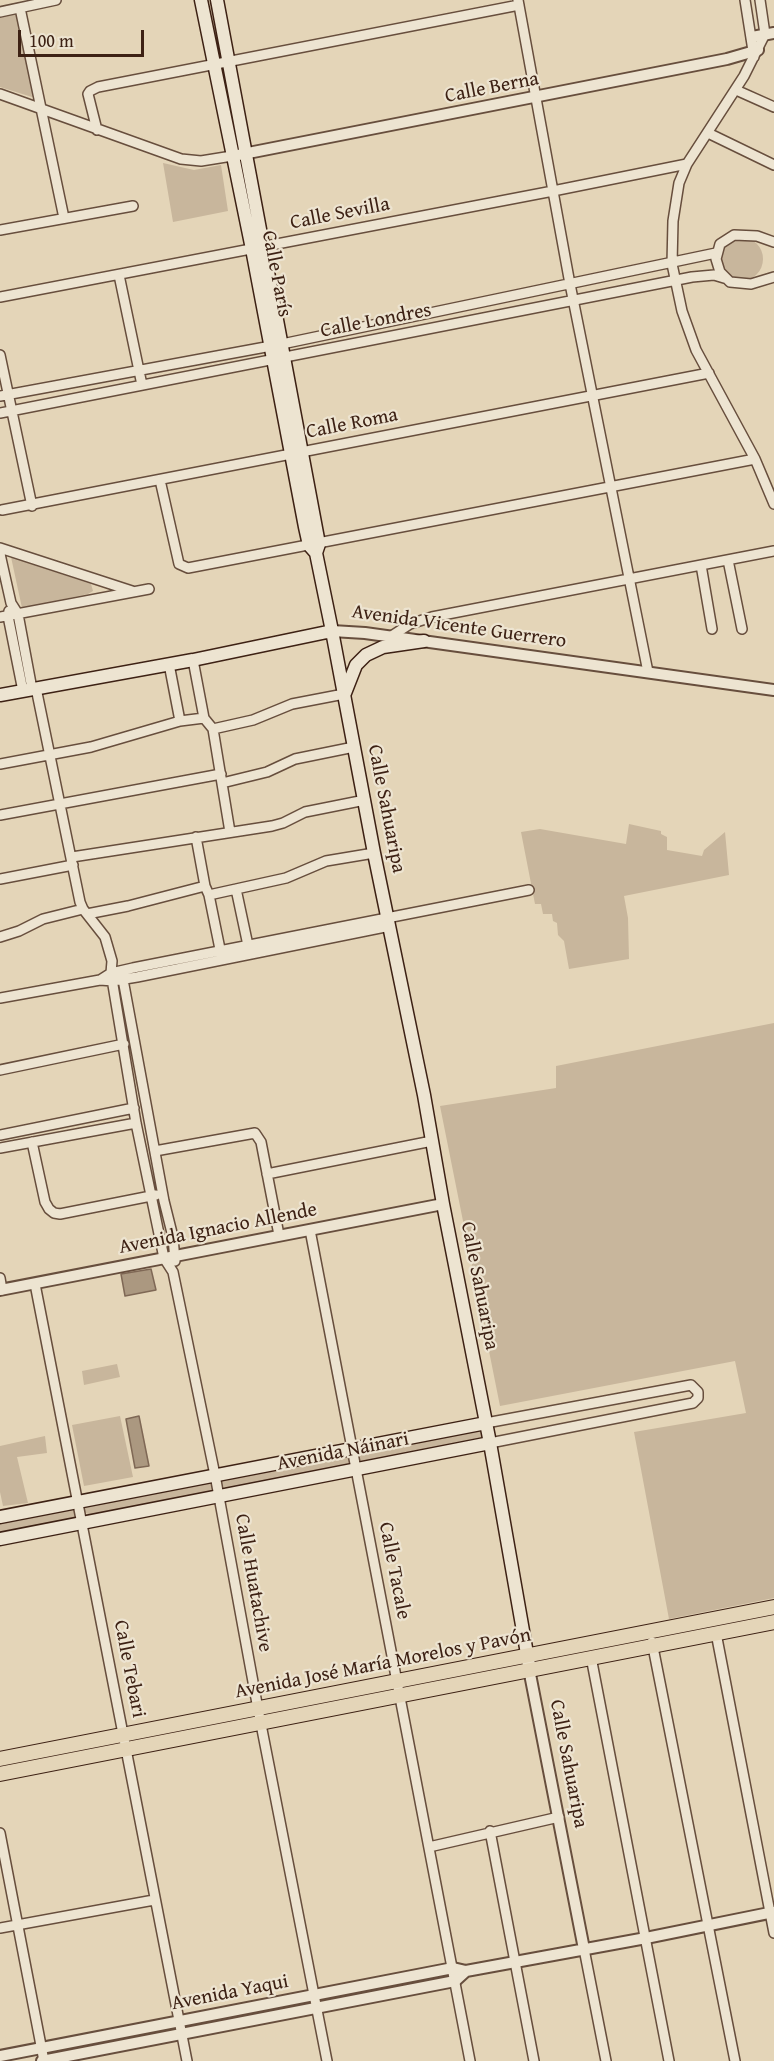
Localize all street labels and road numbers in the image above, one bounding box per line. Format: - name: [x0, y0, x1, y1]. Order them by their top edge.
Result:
- street label: Calle Berna: [443, 67, 541, 109]
- street label: Calle Sevilla: [288, 193, 392, 235]
- street label: Calle París: [256, 229, 296, 319]
- street label: Calle Londres: [319, 298, 433, 344]
- street label: Calle Roma: [304, 403, 400, 445]
- street label: Avenida Vicente Guerrero: [350, 600, 568, 654]
- street label: Calle Sahuaripa: [362, 743, 410, 875]
- street label: Avenida Ignacio Allende: [117, 1198, 319, 1260]
- street label: Calle Sahuaripa: [455, 1220, 503, 1352]
- street label: Avenida Náinari: [275, 1427, 411, 1477]
- street label: Calle Huatachive: [229, 1512, 277, 1654]
- street label: Calle Tacale: [373, 1520, 415, 1622]
- street label: Calle Tebari: [108, 1618, 150, 1720]
- street label: Avenida José María Morelos y Pavón: [233, 1624, 533, 1704]
- street label: Calle Sahuaripa: [544, 1698, 592, 1830]
- street label: Avenida Yaqui: [169, 1970, 291, 2016]

